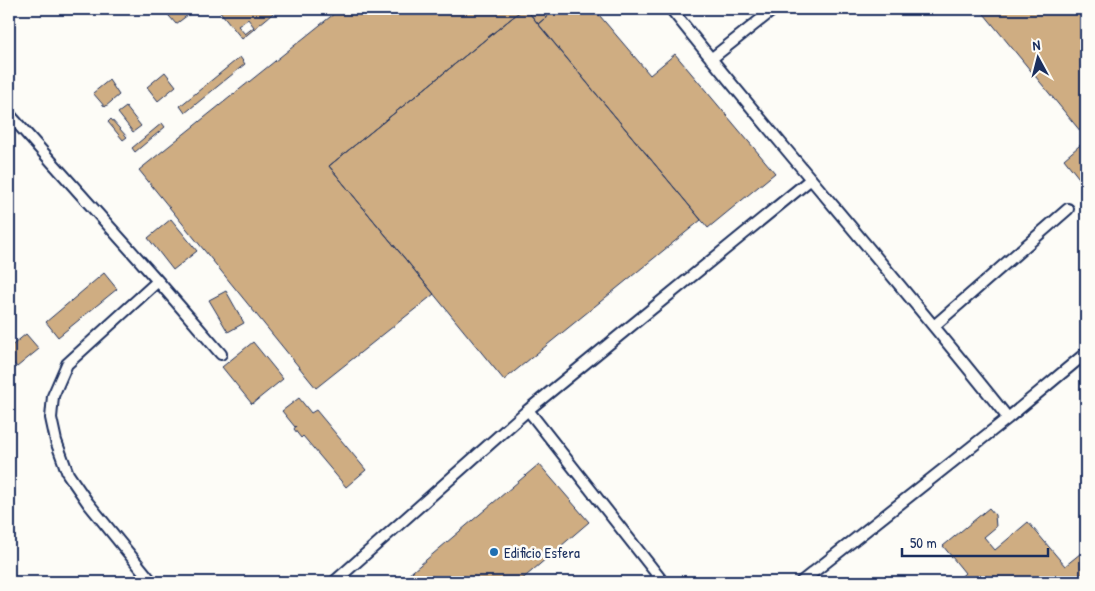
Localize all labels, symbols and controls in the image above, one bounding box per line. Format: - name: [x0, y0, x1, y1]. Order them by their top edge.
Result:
- north arrow: [1012, 32, 1062, 82]
- text: N: [1031, 35, 1042, 54]
- scale bar: [902, 526, 1049, 558]
- text: 50 m: [910, 532, 937, 553]
- place label: Edificio Esfera: [504, 542, 580, 563]
- marker: Edificio Esfera: [488, 546, 500, 558]

